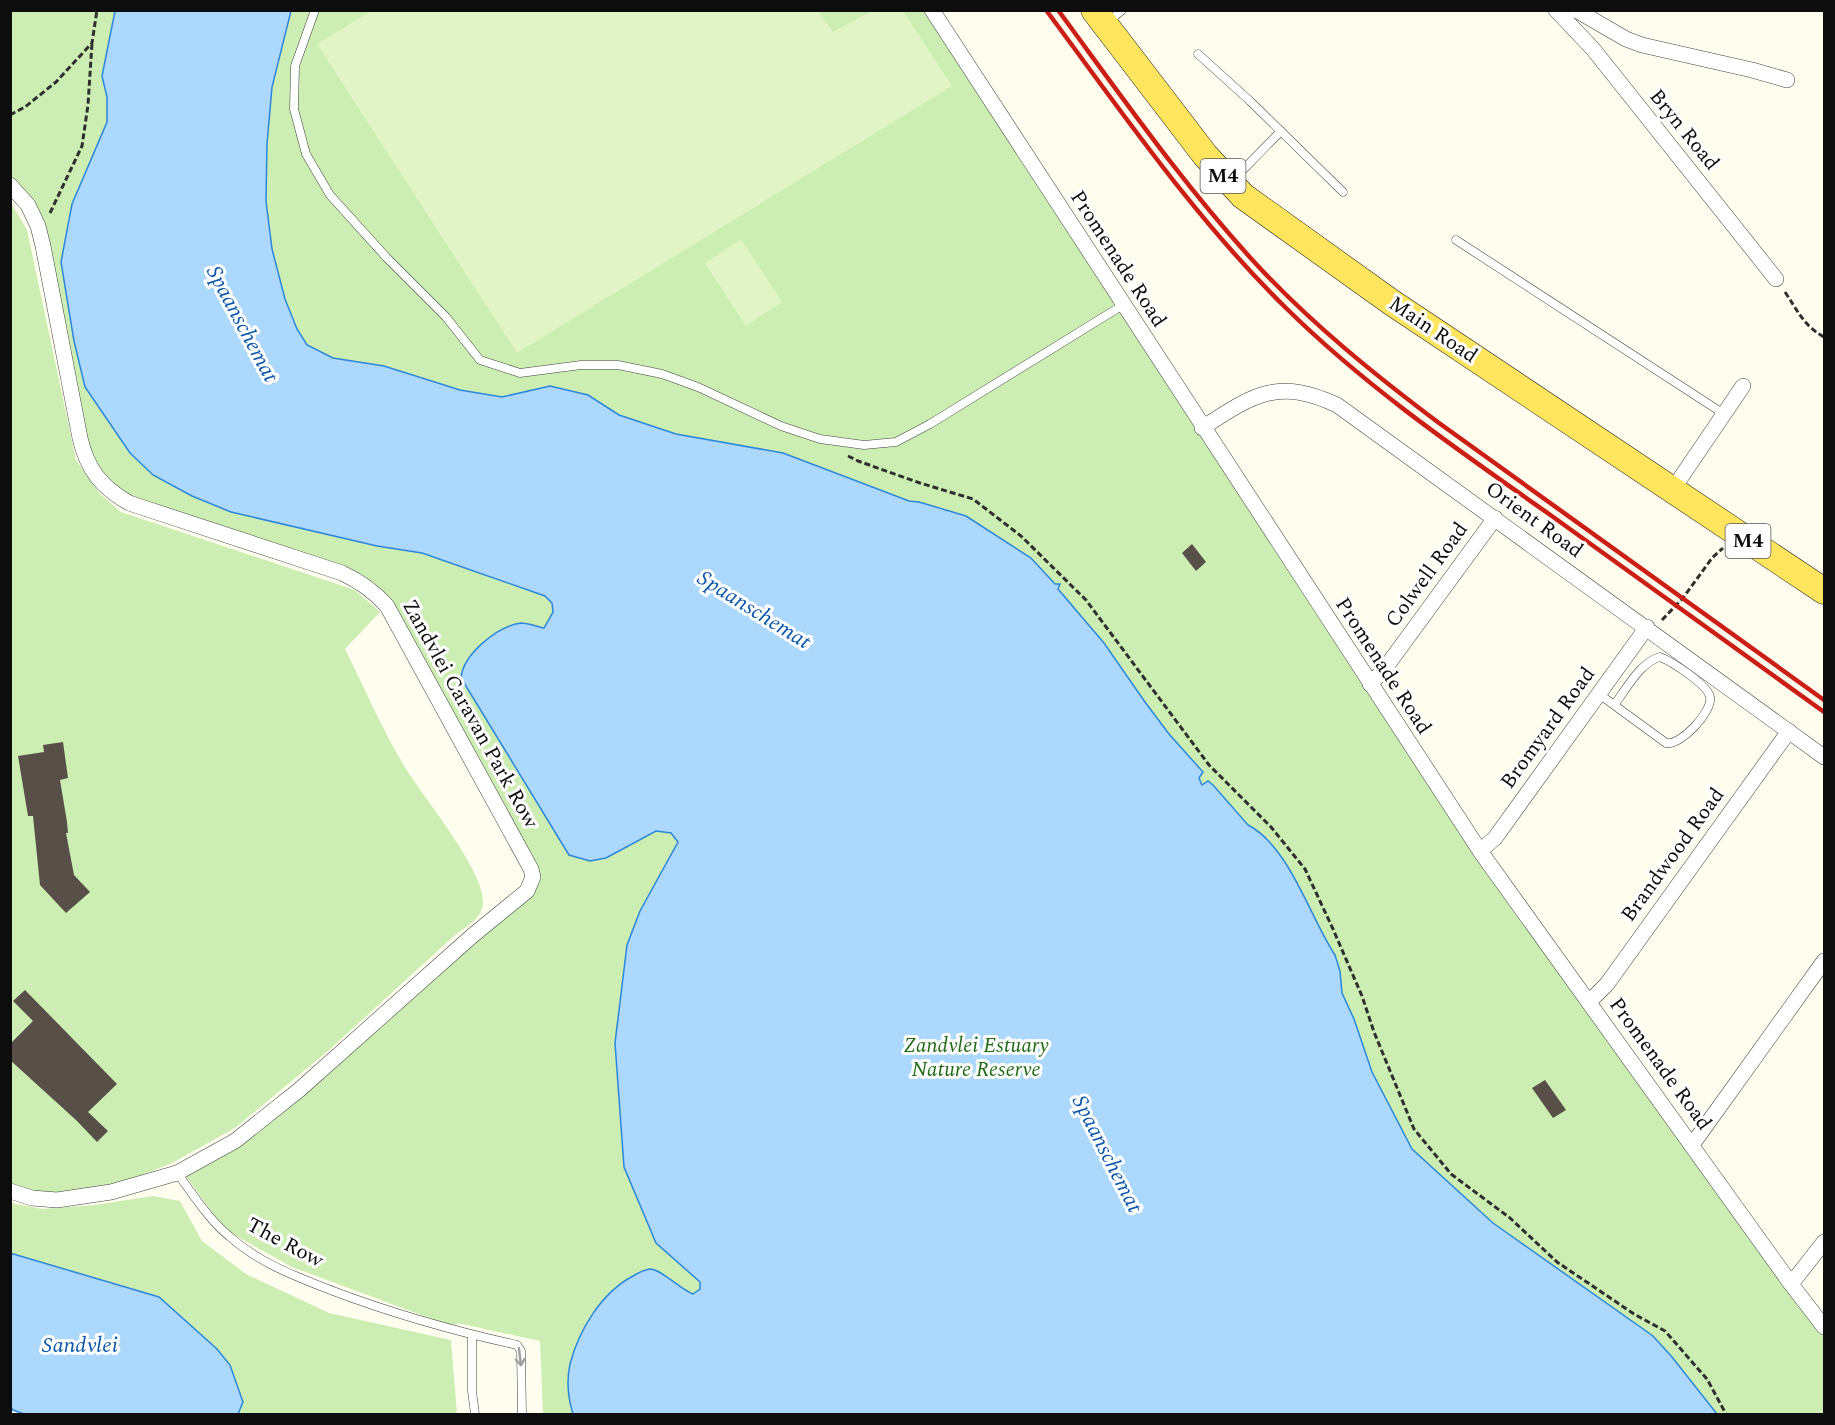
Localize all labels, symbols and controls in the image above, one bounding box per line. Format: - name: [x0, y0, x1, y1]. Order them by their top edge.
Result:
- street label: Bryn Road: [1641, 82, 1727, 178]
- road number: M4: [1200, 159, 1246, 193]
- street label: Promenade Road: [1062, 184, 1174, 334]
- water label: Spaanschemat: [197, 260, 287, 389]
- street label: Main Road: [1382, 288, 1484, 372]
- street label: Orient Road: [1478, 473, 1590, 567]
- street label: Colwell Road: [1378, 516, 1476, 634]
- road number: M4: [1726, 524, 1770, 558]
- water label: Spaanschemat: [691, 562, 818, 659]
- street label: Promenade Road: [1327, 591, 1439, 741]
- street label: Zandvlei Caravan Park Row: [394, 594, 547, 836]
- street label: Bromyard Road: [1493, 660, 1603, 796]
- street label: Brandwood Road: [1613, 781, 1733, 929]
- street label: Promenade Road: [1601, 991, 1719, 1137]
- park label: Zandvlei Estuary Nature Reserve: [903, 1030, 1049, 1086]
- water label: Spaanschemat: [1063, 1089, 1151, 1220]
- street label: The Row: [241, 1209, 330, 1277]
- water label: Sandvlei: [42, 1329, 118, 1362]
- one-way arrow: [514, 1346, 525, 1366]

